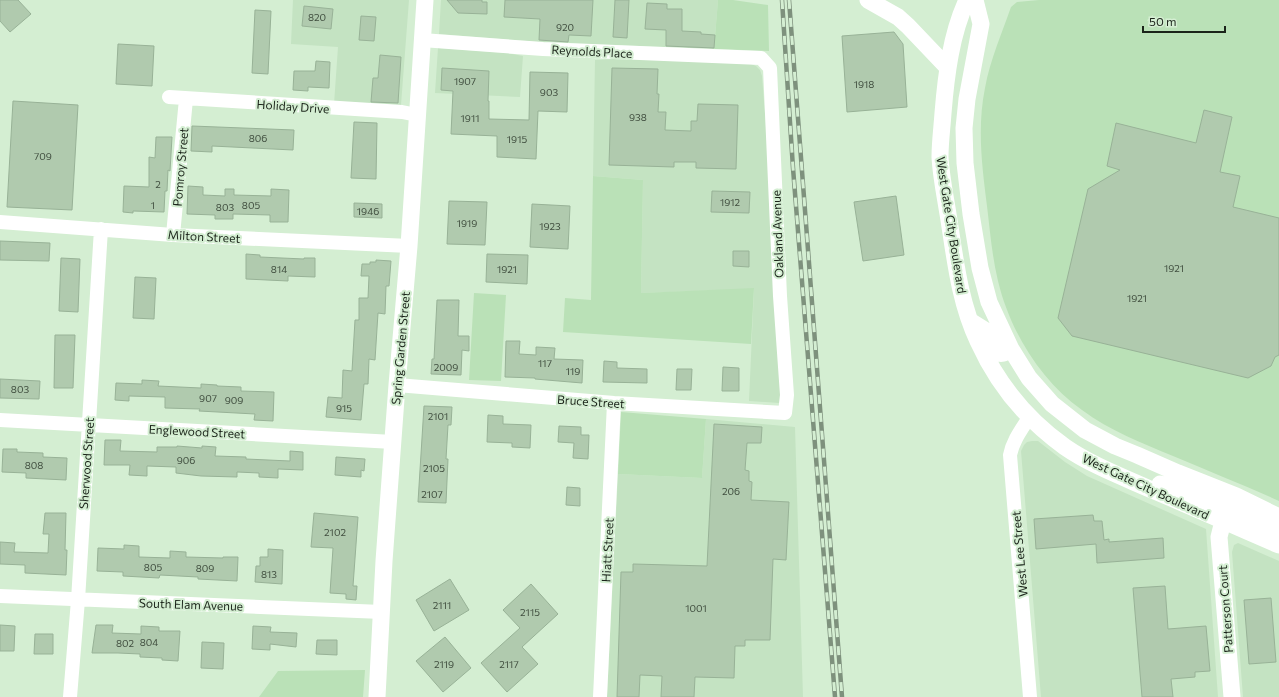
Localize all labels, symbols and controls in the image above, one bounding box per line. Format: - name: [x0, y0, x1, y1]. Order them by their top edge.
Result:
- scale bar: [1143, 8, 1225, 34]
- house number: 820: [308, 11, 326, 23]
- text: 50 m: [1149, 14, 1177, 28]
- house number: 920: [556, 21, 574, 33]
- street label: Reynolds Place: [551, 42, 633, 60]
- house number: 1907: [454, 75, 476, 87]
- house number: 1918: [854, 78, 874, 90]
- house number: 903: [540, 86, 558, 98]
- street label: Holiday Drive: [256, 96, 330, 116]
- house number: 938: [629, 111, 647, 123]
- house number: 1911: [461, 112, 479, 124]
- street label: Pomroy Street: [170, 127, 190, 207]
- house number: 806: [249, 132, 267, 144]
- house number: 1915: [507, 133, 527, 145]
- house number: 709: [34, 150, 52, 162]
- street label: West Gate City Boulevard: [934, 156, 970, 294]
- house number: 2: [155, 178, 161, 190]
- street label: Oakland Avenue: [768, 190, 786, 278]
- house number: 1912: [720, 196, 741, 208]
- house number: 1: [151, 199, 155, 211]
- house number: 805: [242, 199, 260, 211]
- house number: 803: [216, 201, 234, 213]
- house number: 1946: [357, 205, 379, 217]
- house number: 1919: [457, 217, 477, 229]
- house number: 1923: [539, 220, 561, 232]
- street label: Milton Street: [167, 227, 241, 245]
- house number: 1921: [1164, 262, 1184, 274]
- house number: 814: [271, 263, 287, 275]
- house number: 1921: [497, 263, 517, 275]
- street label: Spring Garden Street: [388, 291, 412, 405]
- house number: 1921: [1127, 292, 1147, 304]
- house number: 117: [538, 357, 552, 369]
- house number: 2009: [434, 361, 458, 373]
- house number: 119: [566, 365, 580, 377]
- house number: 803: [11, 383, 29, 395]
- house number: 907: [199, 392, 217, 404]
- street label: Bruce Street: [557, 392, 625, 410]
- house number: 909: [225, 394, 243, 406]
- house number: 915: [336, 402, 352, 414]
- house number: 2101: [428, 410, 448, 422]
- street label: Sherwood Street: [76, 417, 96, 509]
- street label: Englewood Street: [148, 421, 246, 441]
- street label: West Gate City Boulevard: [1080, 450, 1212, 522]
- house number: 906: [177, 454, 195, 466]
- house number: 808: [25, 459, 43, 471]
- house number: 2105: [423, 462, 445, 474]
- house number: 206: [722, 485, 740, 497]
- house number: 2107: [421, 488, 443, 500]
- street label: West Lee Street: [1008, 510, 1030, 598]
- street label: Hiatt Street: [598, 517, 616, 583]
- house number: 2102: [324, 526, 346, 538]
- house number: 805: [144, 561, 162, 573]
- house number: 809: [196, 562, 214, 574]
- street label: Patterson Court: [1215, 564, 1235, 653]
- house number: 813: [261, 568, 277, 580]
- street label: South Elam Avenue: [139, 595, 243, 613]
- house number: 2111: [433, 599, 451, 611]
- house number: 1001: [685, 602, 707, 614]
- house number: 2115: [520, 606, 540, 618]
- house number: 804: [140, 636, 158, 648]
- house number: 802: [116, 637, 135, 649]
- house number: 2119: [434, 658, 454, 670]
- house number: 2117: [499, 658, 519, 670]

